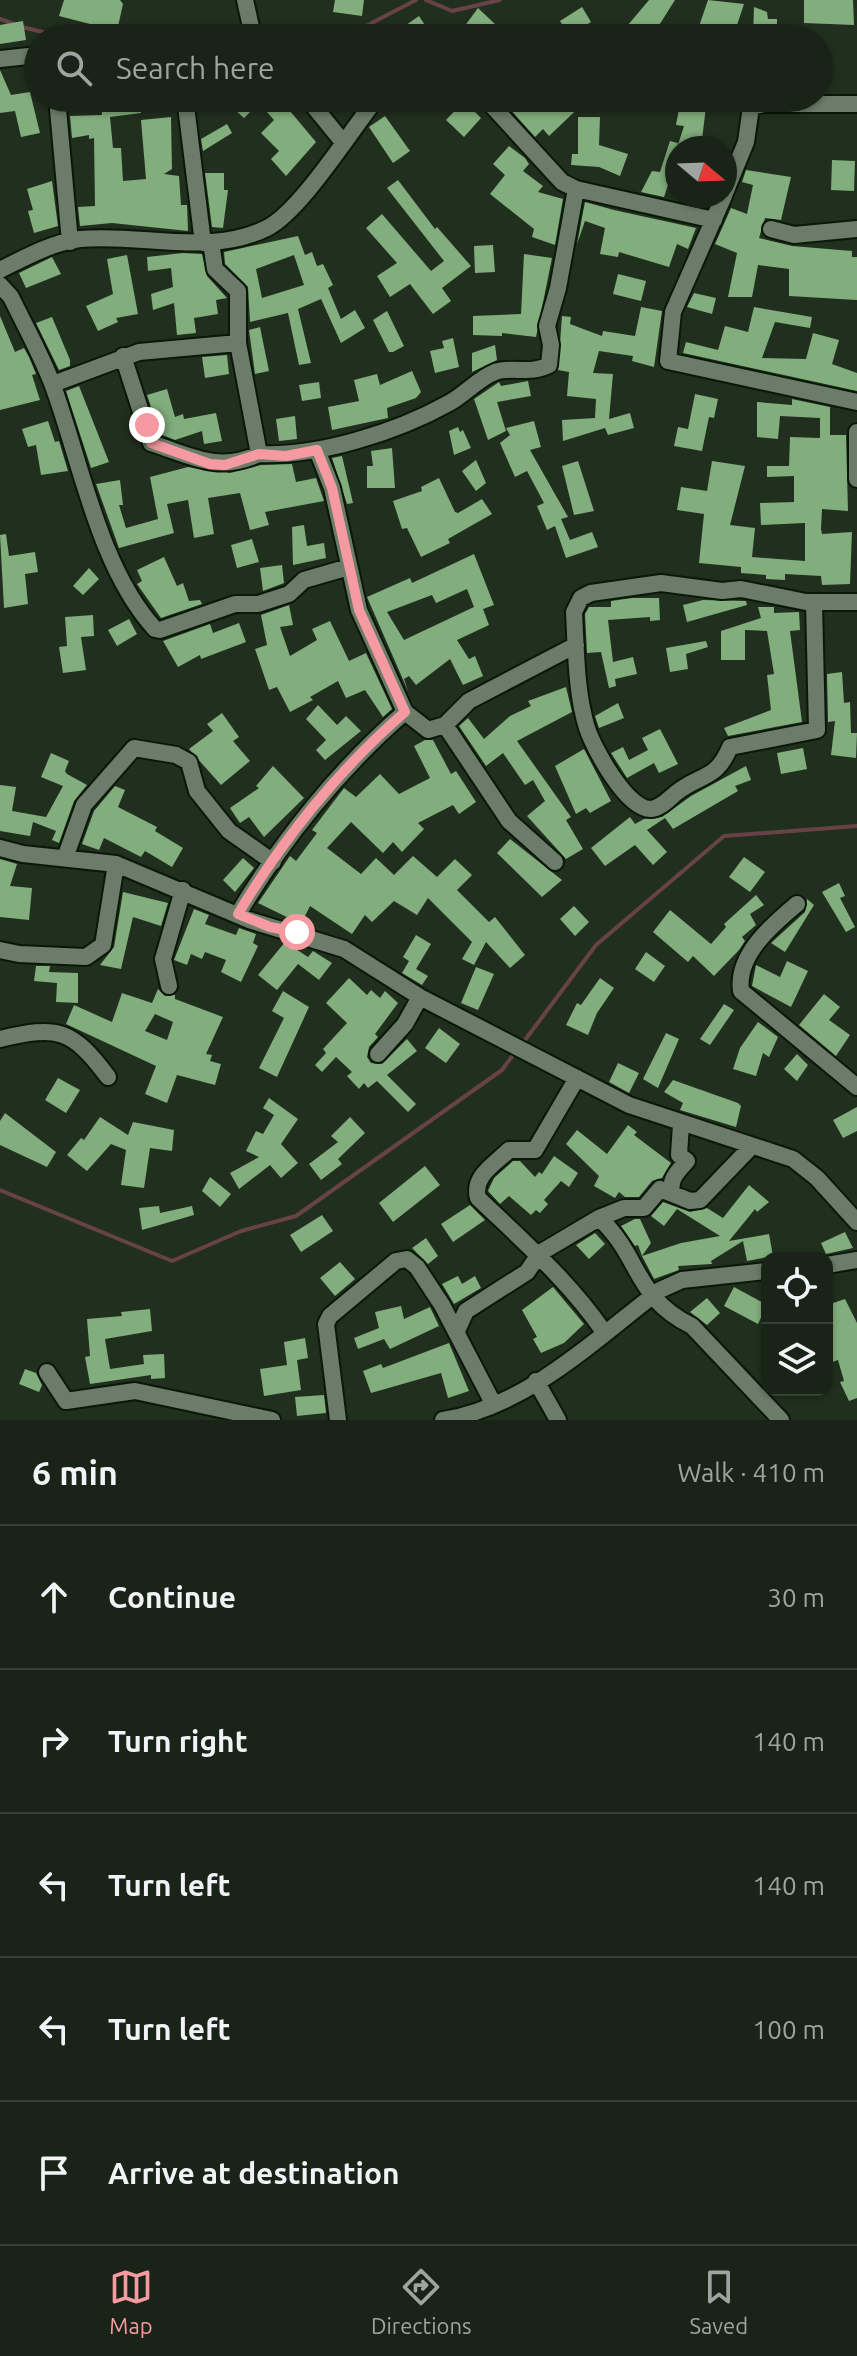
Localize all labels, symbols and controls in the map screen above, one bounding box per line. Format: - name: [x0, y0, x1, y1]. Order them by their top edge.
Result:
- search box: [24, 24, 833, 112]
- icon: search: [52, 46, 96, 90]
- text: Search here: [116, 51, 275, 85]
- north arrow: [665, 136, 737, 208]
- route end: [129, 407, 165, 443]
- route start: [279, 914, 315, 950]
- map controls: [761, 1252, 833, 1396]
- button: locate: [761, 1252, 833, 1324]
- button: layers: [761, 1324, 833, 1396]
- text: 6 min: [32, 1453, 118, 1491]
- text: Walk · 410 m: [677, 1458, 825, 1487]
- icon: ahead: [32, 1575, 76, 1619]
- text: Continue: [108, 1580, 236, 1614]
- text: 30 m: [767, 1583, 825, 1612]
- icon: right: [32, 1719, 76, 1763]
- text: Turn right: [108, 1724, 248, 1758]
- text: 140 m: [753, 1727, 825, 1756]
- icon: left: [32, 1863, 76, 1907]
- text: Turn left: [108, 1868, 230, 1902]
- text: 140 m: [753, 1871, 825, 1900]
- icon: left: [32, 2007, 76, 2051]
- text: Turn left: [108, 2012, 230, 2046]
- text: 100 m: [753, 2015, 825, 2044]
- icon: arrive: [32, 2151, 76, 2195]
- text: Arrive at destination: [108, 2156, 400, 2190]
- tab: Map: [109, 2265, 153, 2338]
- tab: Directions: [371, 2265, 472, 2338]
- tab: Saved: [689, 2265, 748, 2338]

